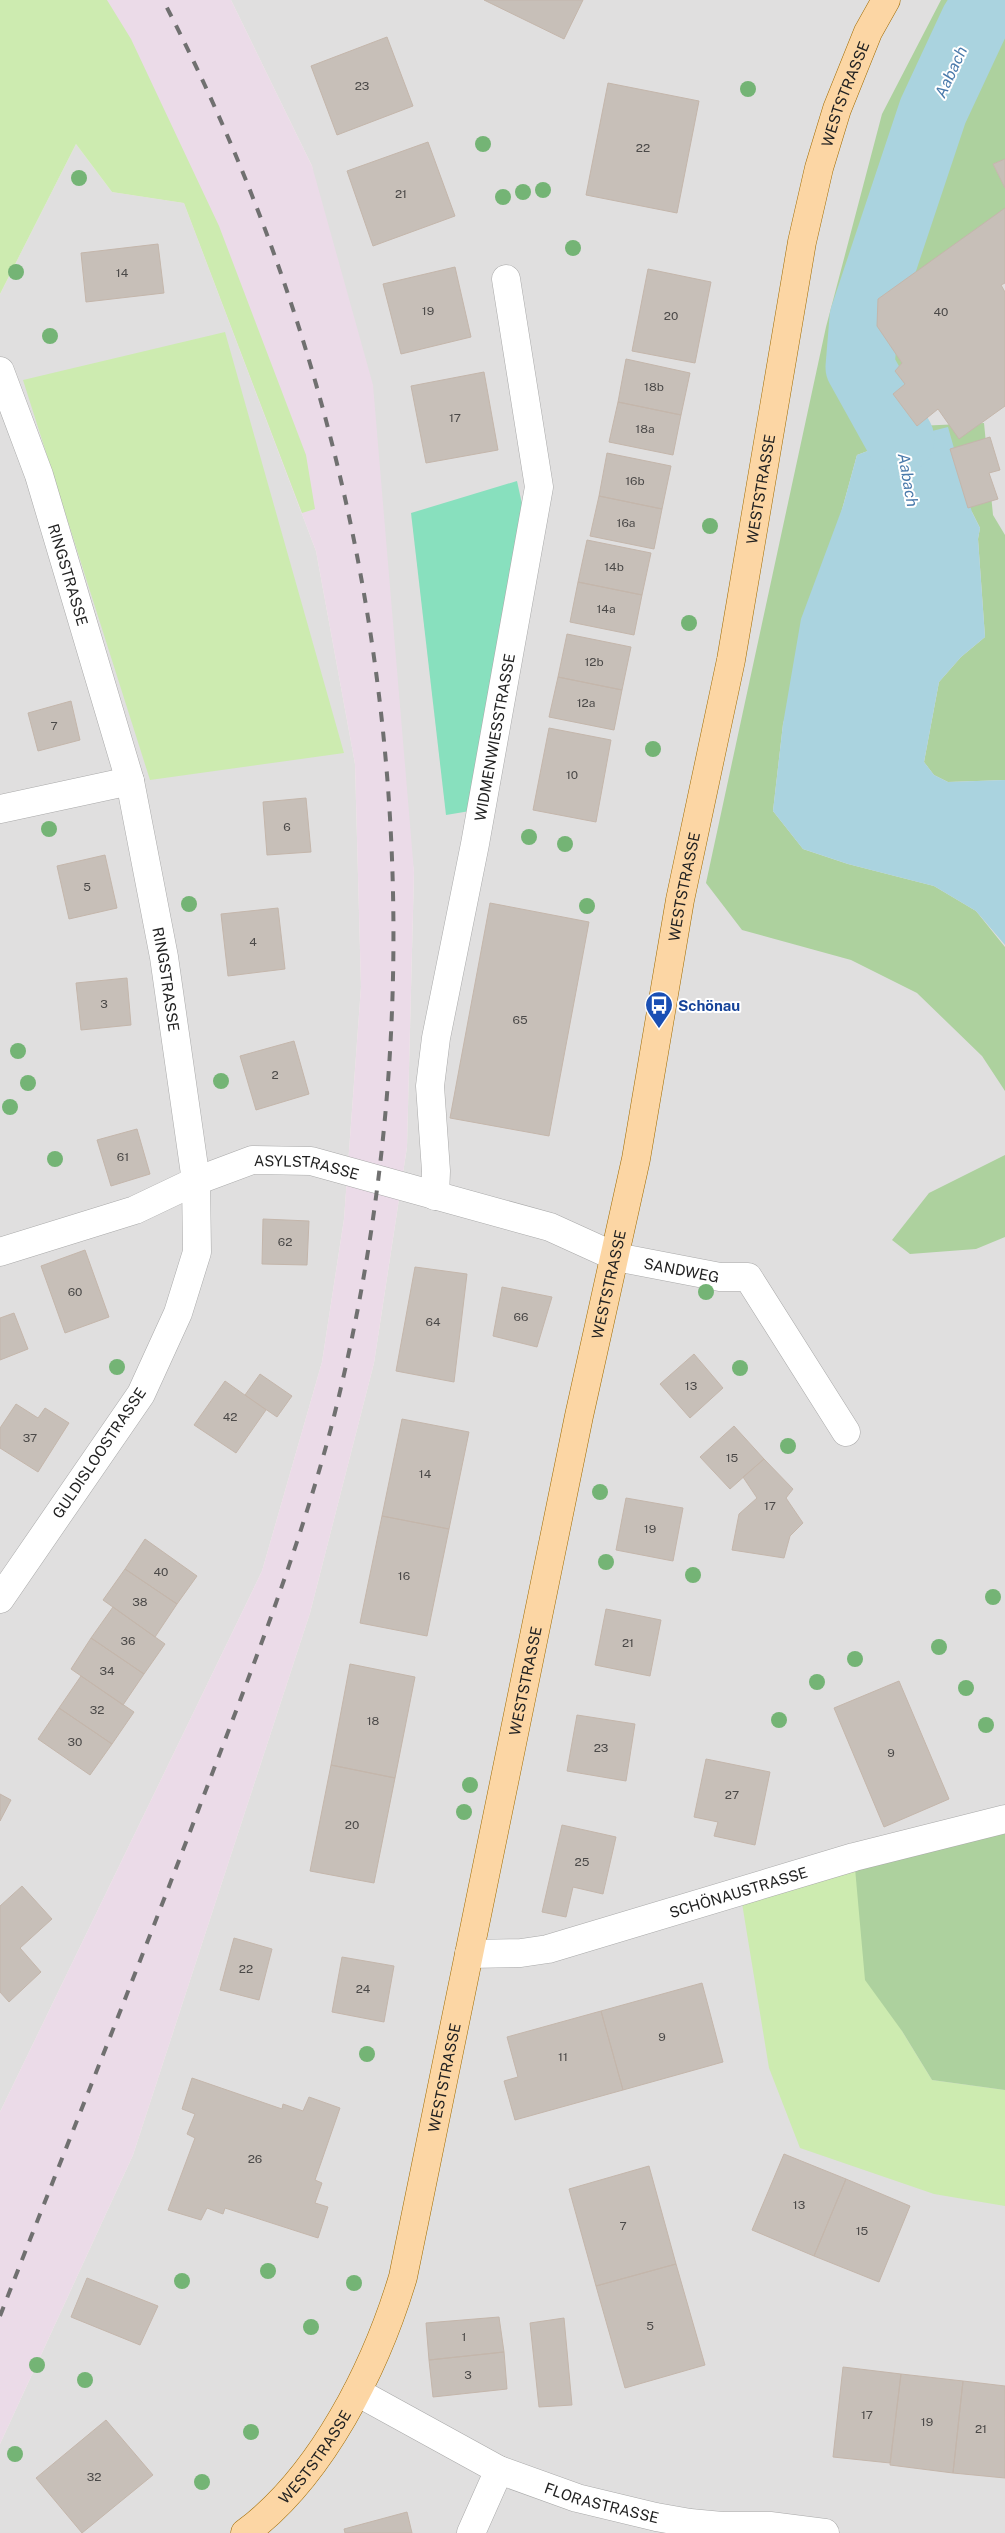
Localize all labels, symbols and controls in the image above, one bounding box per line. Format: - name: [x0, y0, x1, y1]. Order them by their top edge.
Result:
- street label: WESTSTRASSE: [818, 39, 872, 149]
- water label: Aabach: [931, 43, 971, 101]
- house number: 23: [355, 79, 369, 93]
- house number: 22: [636, 141, 650, 155]
- house number: 21: [395, 187, 407, 201]
- house number: 14: [116, 266, 129, 280]
- house number: 19: [422, 304, 434, 318]
- house number: 40: [934, 305, 948, 319]
- house number: 20: [664, 309, 678, 323]
- house number: 18b: [644, 380, 664, 394]
- house number: 17: [449, 411, 461, 425]
- house number: 18a: [635, 422, 655, 436]
- street label: WESTSTRASSE: [742, 433, 778, 545]
- water label: Aabach: [894, 452, 922, 508]
- house number: 16b: [625, 474, 645, 488]
- house number: 16a: [617, 516, 636, 530]
- street label: RINGSTRASSE: [45, 522, 92, 628]
- house number: 14b: [604, 560, 624, 574]
- house number: 14a: [596, 602, 616, 616]
- street label: WIDMENWIESSTRASSE: [471, 652, 518, 822]
- house number: 12b: [584, 655, 604, 669]
- house number: 12a: [577, 696, 595, 710]
- house number: 7: [50, 719, 58, 733]
- house number: 10: [566, 768, 578, 782]
- house number: 6: [283, 820, 291, 834]
- street label: WESTSTRASSE: [665, 830, 703, 943]
- house number: 5: [83, 880, 91, 894]
- street label: RINGSTRASSE: [150, 926, 183, 1033]
- house number: 4: [249, 935, 257, 949]
- bus stop icon: Schönau: [644, 990, 674, 1029]
- house number: 3: [100, 997, 108, 1011]
- place label: Schönau: [678, 997, 740, 1014]
- house number: 65: [512, 1013, 528, 1027]
- house number: 2: [271, 1068, 279, 1082]
- house number: 61: [117, 1150, 129, 1164]
- street label: ASYLSTRASSE: [254, 1152, 361, 1182]
- street label: WESTSTRASSE: [588, 1228, 629, 1341]
- house number: 62: [278, 1235, 292, 1249]
- street label: SANDWEG: [642, 1254, 721, 1285]
- house number: 60: [68, 1285, 82, 1299]
- house number: 66: [514, 1310, 528, 1324]
- house number: 64: [426, 1315, 441, 1329]
- house number: 13: [685, 1379, 697, 1393]
- street label: GULDISLOOSTRASSE: [49, 1384, 149, 1522]
- house number: 42: [223, 1410, 237, 1424]
- house number: 37: [23, 1431, 37, 1445]
- house number: 15: [726, 1451, 739, 1465]
- house number: 14: [419, 1467, 432, 1481]
- house number: 17: [764, 1499, 776, 1513]
- house number: 19: [644, 1522, 656, 1536]
- house number: 40: [154, 1565, 168, 1579]
- house number: 16: [398, 1569, 410, 1583]
- house number: 38: [132, 1595, 148, 1609]
- street label: WESTSTRASSE: [505, 1625, 544, 1737]
- house number: 36: [121, 1634, 135, 1648]
- house number: 21: [622, 1636, 634, 1650]
- house number: 34: [99, 1664, 115, 1678]
- house number: 32: [90, 1703, 104, 1717]
- house number: 18: [367, 1714, 380, 1728]
- house number: 30: [68, 1735, 82, 1749]
- house number: 23: [594, 1741, 608, 1755]
- house number: 9: [887, 1746, 895, 1760]
- house number: 27: [725, 1788, 739, 1802]
- house number: 20: [345, 1818, 359, 1832]
- house number: 25: [575, 1855, 590, 1869]
- street label: SCHÖNAUSTRASSE: [667, 1863, 809, 1921]
- house number: 22: [239, 1962, 253, 1976]
- house number: 24: [356, 1982, 371, 1996]
- street label: WESTSTRASSE: [424, 2021, 463, 2134]
- house number: 9: [658, 2030, 666, 2044]
- house number: 11: [558, 2050, 568, 2064]
- house number: 26: [248, 2152, 262, 2166]
- house number: 13: [793, 2198, 805, 2212]
- house number: 7: [619, 2219, 627, 2233]
- house number: 15: [856, 2224, 869, 2238]
- house number: 5: [646, 2319, 654, 2333]
- house number: 1: [462, 2330, 466, 2344]
- house number: 3: [464, 2368, 472, 2382]
- street label: WESTSTRASSE: [275, 2407, 354, 2507]
- house number: 17: [861, 2408, 873, 2422]
- house number: 19: [921, 2415, 933, 2429]
- house number: 21: [975, 2422, 987, 2436]
- house number: 32: [87, 2470, 101, 2484]
- street label: FLORASTRASSE: [542, 2479, 661, 2526]

